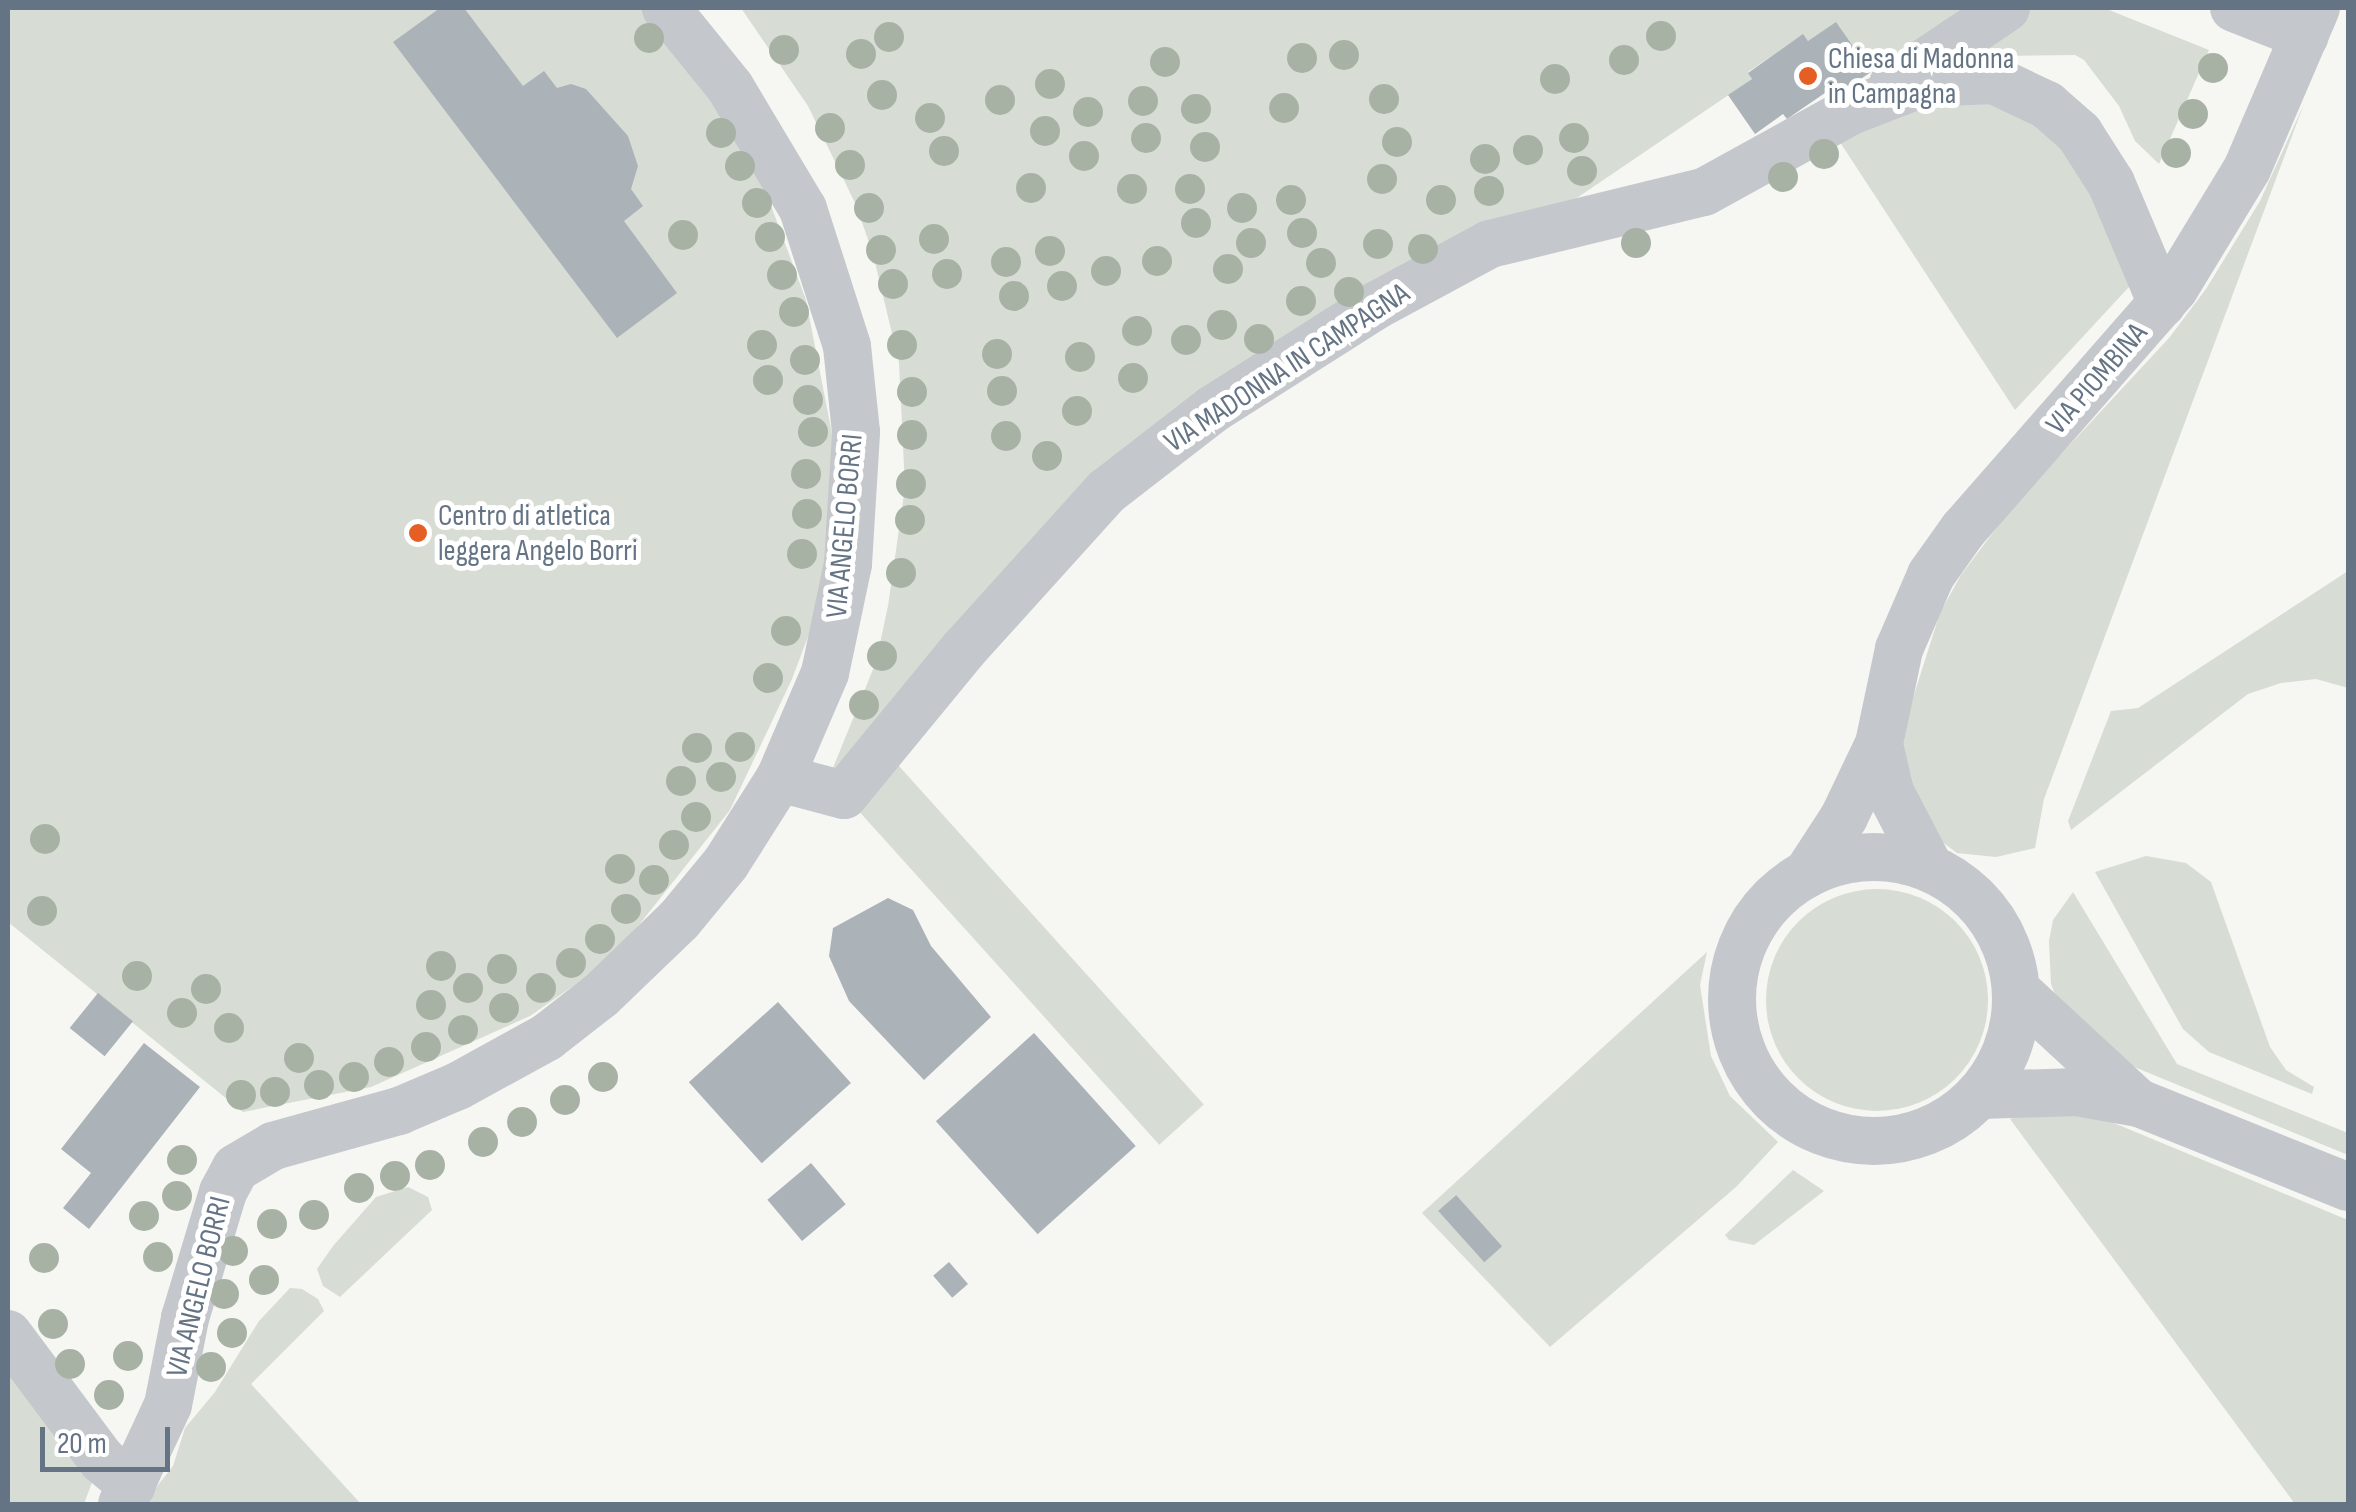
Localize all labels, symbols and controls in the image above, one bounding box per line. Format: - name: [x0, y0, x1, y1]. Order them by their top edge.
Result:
- place label: Chiesa di Madonna in Campagna: [1828, 41, 2014, 112]
- marker: Chiesa di Madonna in Campagna: [1797, 65, 1819, 87]
- street label: VIA MADONNA IN CAMPAGNA: [1158, 275, 1416, 461]
- street label: VIA PIOMBINA: [2039, 316, 2155, 442]
- street label: VIA ANGELO BORRI: [819, 432, 871, 620]
- place label: Centro di atletica leggera Angelo Borri: [438, 498, 638, 568]
- marker: Centro di atletica leggera Angelo Borri: [407, 522, 429, 544]
- street label: VIA ANGELO BORRI: [159, 1193, 239, 1381]
- scale bar: [45, 1407, 175, 1469]
- text: 20 m: [57, 1426, 107, 1462]

